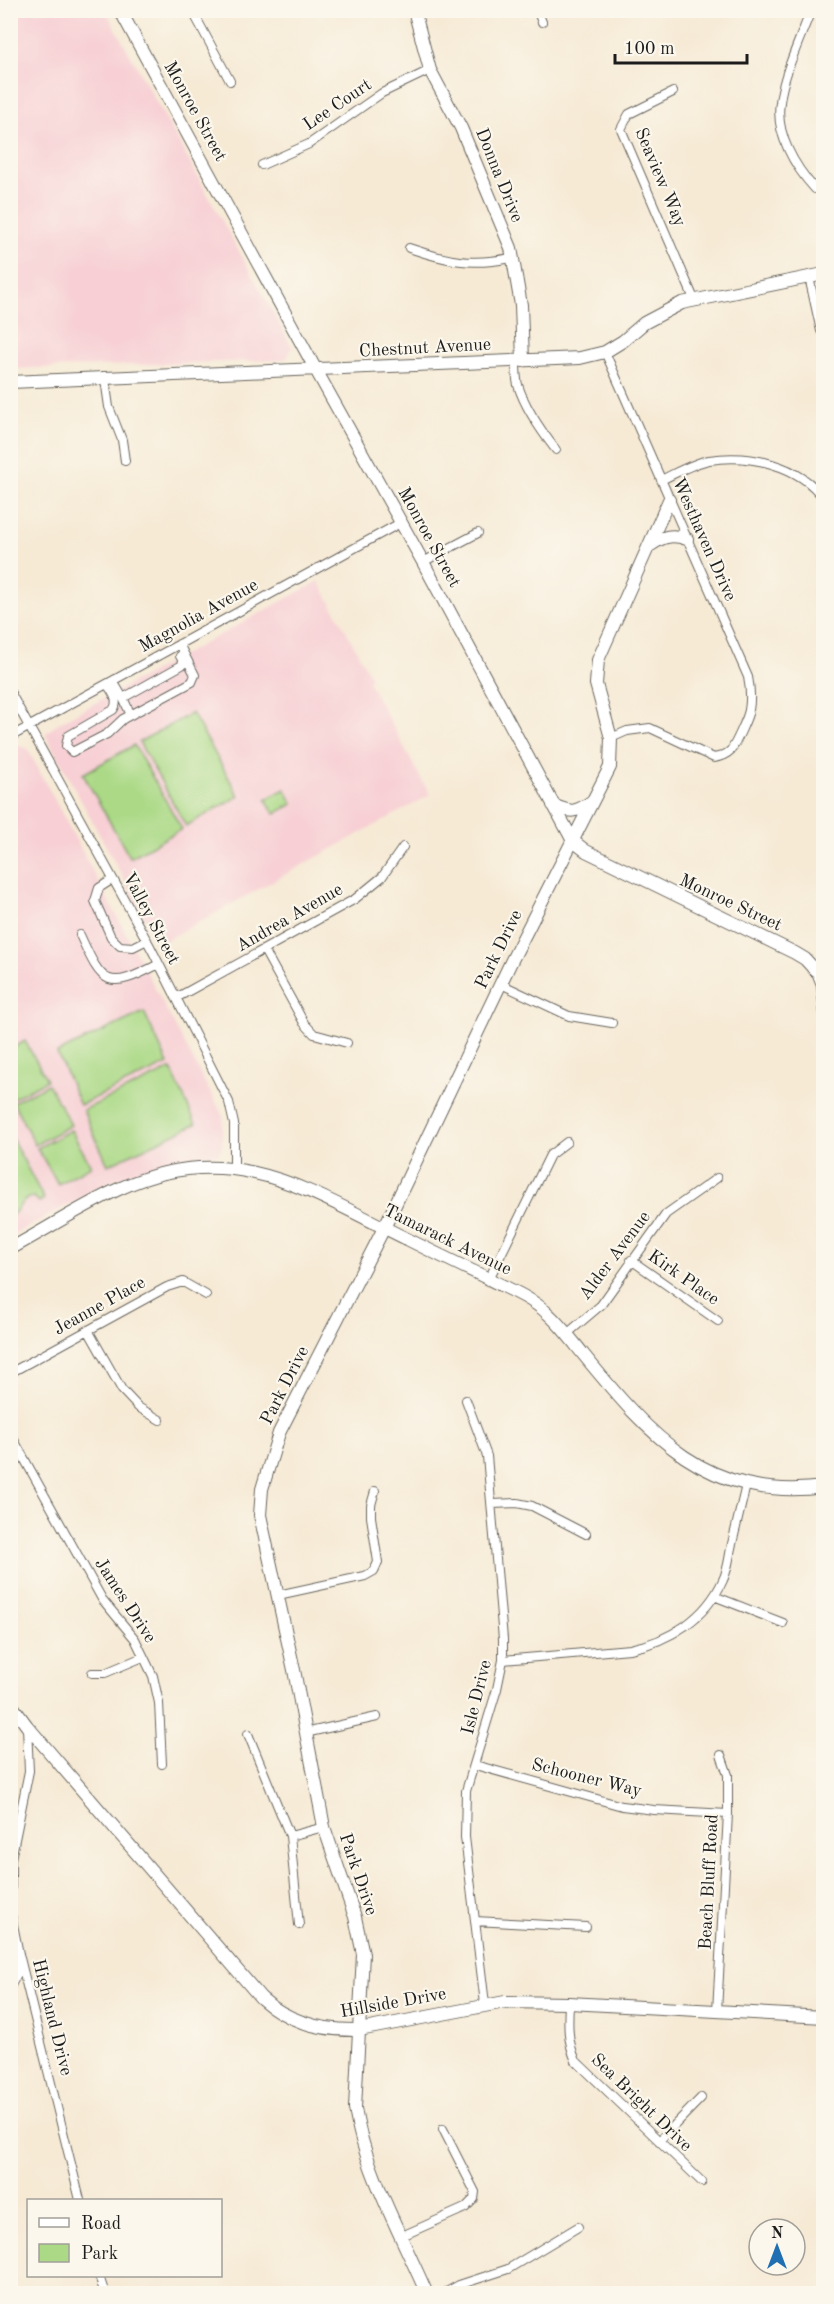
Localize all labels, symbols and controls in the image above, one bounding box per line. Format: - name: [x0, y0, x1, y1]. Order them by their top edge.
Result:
- scale bar: [615, 27, 747, 65]
- text: 100 m: [624, 40, 675, 58]
- street label: Monroe Street: [160, 59, 230, 164]
- street label: Lee Court: [300, 76, 375, 134]
- street label: Seaview Way: [631, 125, 689, 230]
- street label: Donna Drive: [472, 126, 526, 225]
- street label: Chestnut Avenue: [359, 336, 491, 360]
- street label: Westhaven Drive: [669, 475, 739, 604]
- street label: Monroe Street: [394, 485, 464, 590]
- street label: Magnolia Avenue: [136, 576, 261, 656]
- street label: Valley Street: [119, 869, 183, 968]
- street label: Monroe Street: [676, 871, 785, 935]
- street label: Andrea Avenue: [233, 880, 346, 956]
- street label: Park Drive: [472, 907, 526, 992]
- street label: Tamarack Avenue: [381, 1201, 514, 1279]
- street label: Alder Avenue: [576, 1208, 654, 1303]
- street label: Kirk Place: [645, 1247, 722, 1309]
- street label: Jeanne Place: [51, 1273, 148, 1338]
- street label: Park Drive: [257, 1343, 312, 1428]
- street label: James Drive: [91, 1555, 159, 1646]
- street label: Isle Drive: [459, 1658, 495, 1736]
- street label: Schooner Way: [530, 1756, 644, 1800]
- street label: Beach Bluff Road: [696, 1814, 722, 1951]
- street label: Park Drive: [336, 1831, 380, 1918]
- street label: Highland Drive: [29, 1957, 75, 2077]
- street label: Hillside Drive: [339, 1985, 448, 2021]
- street label: Sea Bright Drive: [588, 2050, 695, 2155]
- legend: [27, 2199, 222, 2277]
- text: Road: [81, 2215, 121, 2233]
- north arrow: [747, 2217, 807, 2277]
- text: N: [771, 2226, 784, 2242]
- text: Park: [81, 2245, 118, 2263]

